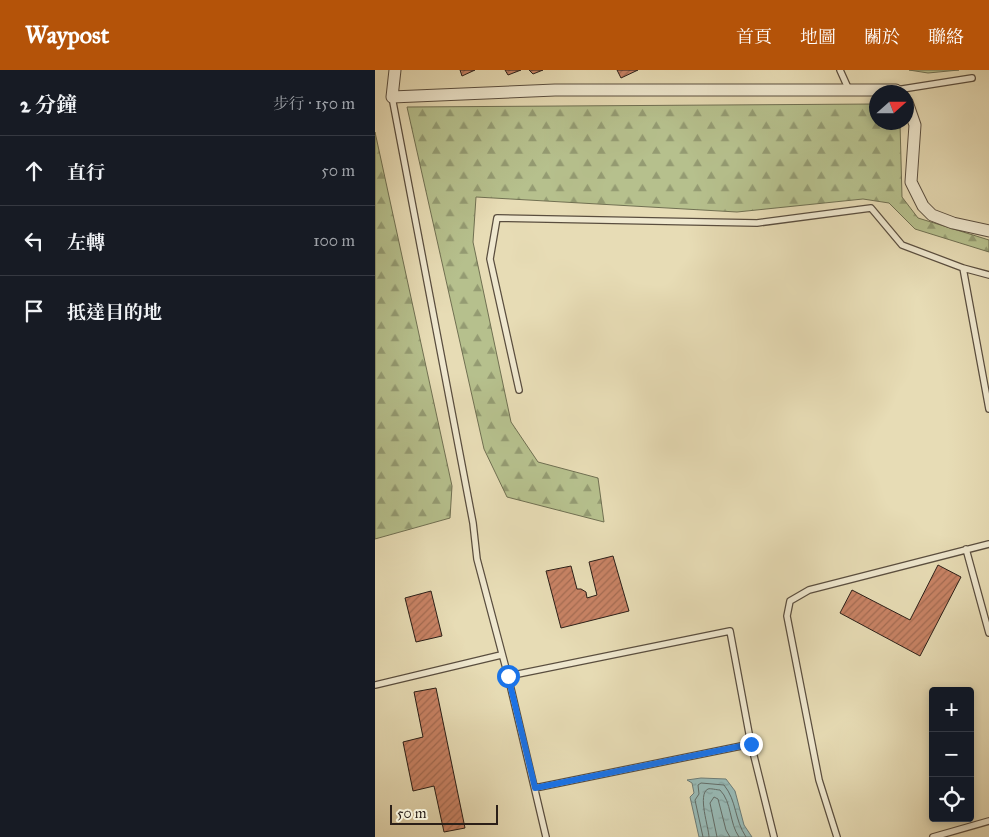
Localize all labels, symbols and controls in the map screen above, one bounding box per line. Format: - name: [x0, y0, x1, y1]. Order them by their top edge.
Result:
- text: Waypost: [25, 20, 109, 50]
- text: 首頁: [736, 26, 772, 48]
- text: 地圖: [800, 26, 836, 48]
- text: 關於: [864, 26, 900, 48]
- text: 聯絡: [928, 26, 964, 48]
- north arrow: [869, 85, 914, 130]
- text: 2 分鐘: [20, 92, 77, 118]
- text: 步行 · 150 m: [273, 94, 355, 113]
- icon: ahead: [20, 157, 48, 185]
- text: 直行: [67, 161, 105, 184]
- text: 50 m: [321, 161, 355, 180]
- icon: left: [20, 227, 48, 255]
- text: 左轉: [67, 231, 105, 254]
- text: 100 m: [313, 231, 355, 250]
- icon: arrive: [20, 297, 48, 325]
- text: 抵達目的地: [67, 301, 162, 324]
- route start: [497, 665, 520, 688]
- map controls: [929, 687, 974, 822]
- button: +: [929, 687, 974, 732]
- button: −: [929, 732, 974, 777]
- route end: [740, 733, 763, 756]
- button: locate: [929, 777, 974, 822]
- scale bar: [390, 802, 497, 825]
- text: 50 m: [397, 805, 426, 822]

